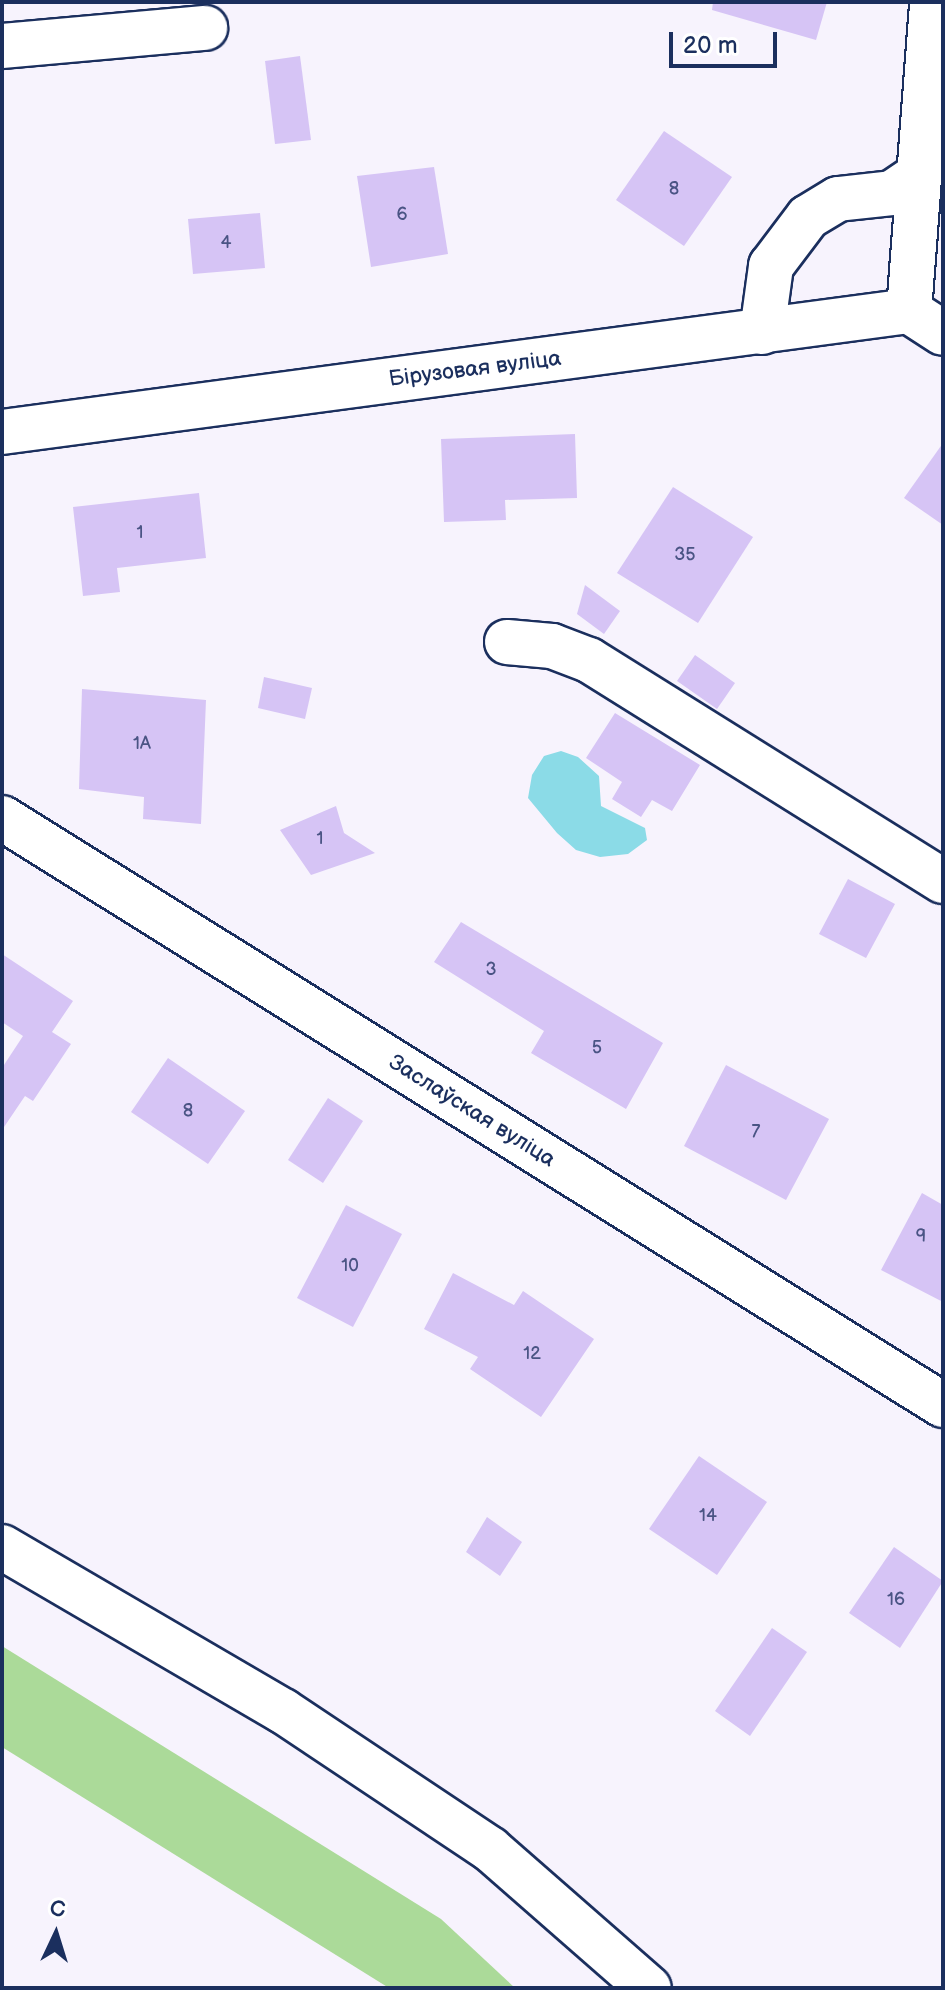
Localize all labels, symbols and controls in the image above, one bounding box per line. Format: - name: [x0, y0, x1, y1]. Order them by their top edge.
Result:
- scale bar: [673, 16, 781, 66]
- text: 20 m: [683, 31, 738, 60]
- house number: 8: [669, 178, 679, 200]
- house number: 6: [397, 204, 407, 226]
- house number: 4: [221, 232, 231, 254]
- street label: Бірузовая вуліца: [387, 345, 563, 393]
- house number: 1: [137, 522, 143, 544]
- house number: 35: [674, 544, 696, 566]
- house number: 1А: [133, 733, 151, 755]
- house number: 1: [317, 828, 323, 850]
- house number: 3: [485, 959, 497, 981]
- house number: 5: [592, 1037, 602, 1059]
- street label: Заслаўская вуліца: [384, 1049, 560, 1173]
- house number: 8: [183, 1100, 193, 1122]
- house number: 7: [752, 1121, 760, 1143]
- house number: 9: [916, 1226, 926, 1248]
- house number: 10: [341, 1255, 359, 1277]
- house number: 12: [523, 1343, 541, 1365]
- house number: 14: [699, 1505, 717, 1527]
- house number: 16: [887, 1589, 905, 1611]
- north arrow: [16, 1894, 96, 1974]
- text: С: [49, 1896, 66, 1924]

